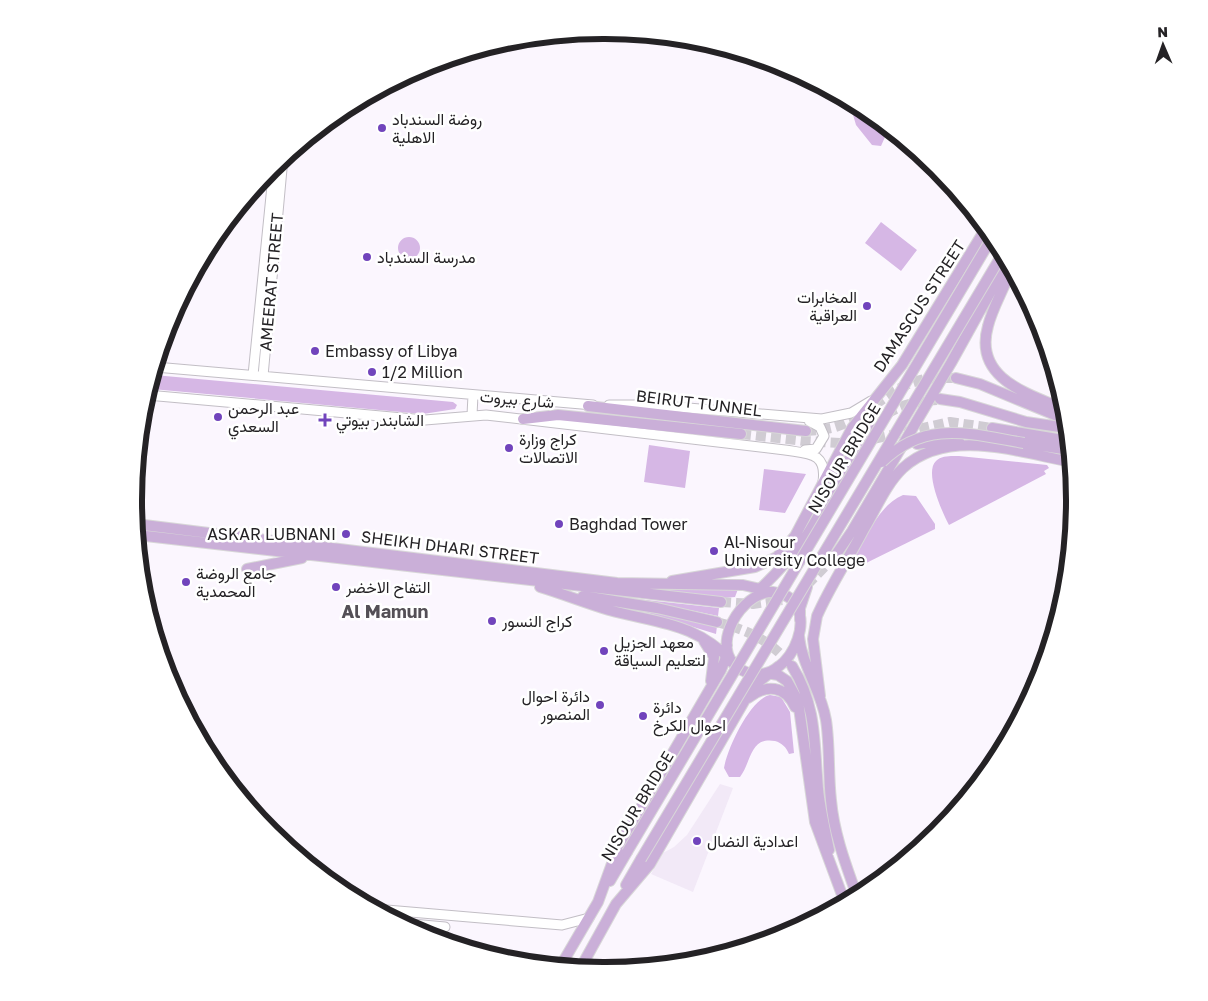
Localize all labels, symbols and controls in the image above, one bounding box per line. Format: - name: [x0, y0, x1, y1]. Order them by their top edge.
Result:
- north arrow: [1138, 20, 1188, 70]
- text: N: [1157, 23, 1168, 40]
- place label: روضة السندباد الاهلية: [392, 109, 482, 147]
- marker: روضة السندباد الاهلية: [376, 122, 388, 134]
- street label: AMEERAT STREET: [255, 212, 287, 352]
- street label: DAMASCUS STREET: [869, 236, 969, 376]
- place label: مدرسة السندباد: [377, 247, 475, 268]
- marker: مدرسة السندباد: [361, 251, 373, 263]
- place label: المخابرات العراقية: [797, 287, 857, 326]
- marker: المخابرات العراقية: [861, 300, 873, 312]
- place label: Embassy of Libya: [325, 341, 457, 361]
- marker: Embassy of Libya: [309, 345, 321, 357]
- place label: 1/2 Million: [382, 362, 463, 382]
- marker: 1/2 Million: [366, 366, 378, 378]
- street label: BEIRUT TUNNEL: [635, 385, 763, 421]
- street label: شارع بيروت: [479, 386, 555, 414]
- place label: عبد الرحمن السعدي: [228, 398, 299, 440]
- street label: NISOUR BRIDGE: [803, 399, 885, 517]
- place label: الشابندر بيوتي: [336, 410, 424, 434]
- marker: عبد الرحمن السعدي: [212, 411, 224, 423]
- marker: الشابندر بيوتي: [318, 413, 332, 427]
- place label: كراج وزارة الاتصالات: [519, 429, 578, 467]
- marker: كراج وزارة الاتصالات: [503, 442, 515, 454]
- place label: Baghdad Tower: [569, 514, 687, 534]
- marker: Baghdad Tower: [553, 518, 565, 530]
- place label: ASKAR LUBNANI: [207, 524, 336, 544]
- street label: SHEIKH DHARI STREET: [360, 526, 540, 568]
- marker: ASKAR LUBNANI: [340, 528, 352, 540]
- place label: Al-Nisour University College: [724, 532, 865, 570]
- marker: Al-Nisour University College: [708, 545, 720, 557]
- place label: جامع الروضة المحمدية: [196, 563, 276, 601]
- marker: جامع الروضة المحمدية: [180, 576, 192, 588]
- place label: التفاح الاخضر: [345, 577, 430, 599]
- marker: التفاح الاخضر: [330, 581, 342, 593]
- district label: Al Mamun: [342, 600, 429, 622]
- place label: كراج النسور: [501, 611, 572, 633]
- marker: كراج النسور: [486, 615, 498, 627]
- place label: معهد الجزيل لتعليم السياقة: [614, 632, 706, 671]
- marker: معهد الجزيل لتعليم السياقة: [598, 645, 610, 657]
- place label: دائرة احوال المنصور: [522, 686, 590, 725]
- place label: دائرة احوال الكرخ: [653, 697, 726, 737]
- marker: دائرة احوال المنصور: [594, 699, 606, 711]
- marker: دائرة احوال الكرخ: [637, 710, 649, 722]
- street label: NISOUR BRIDGE: [596, 747, 678, 865]
- place label: اعدادية النضال: [707, 831, 798, 851]
- marker: اعدادية النضال: [691, 835, 703, 847]

